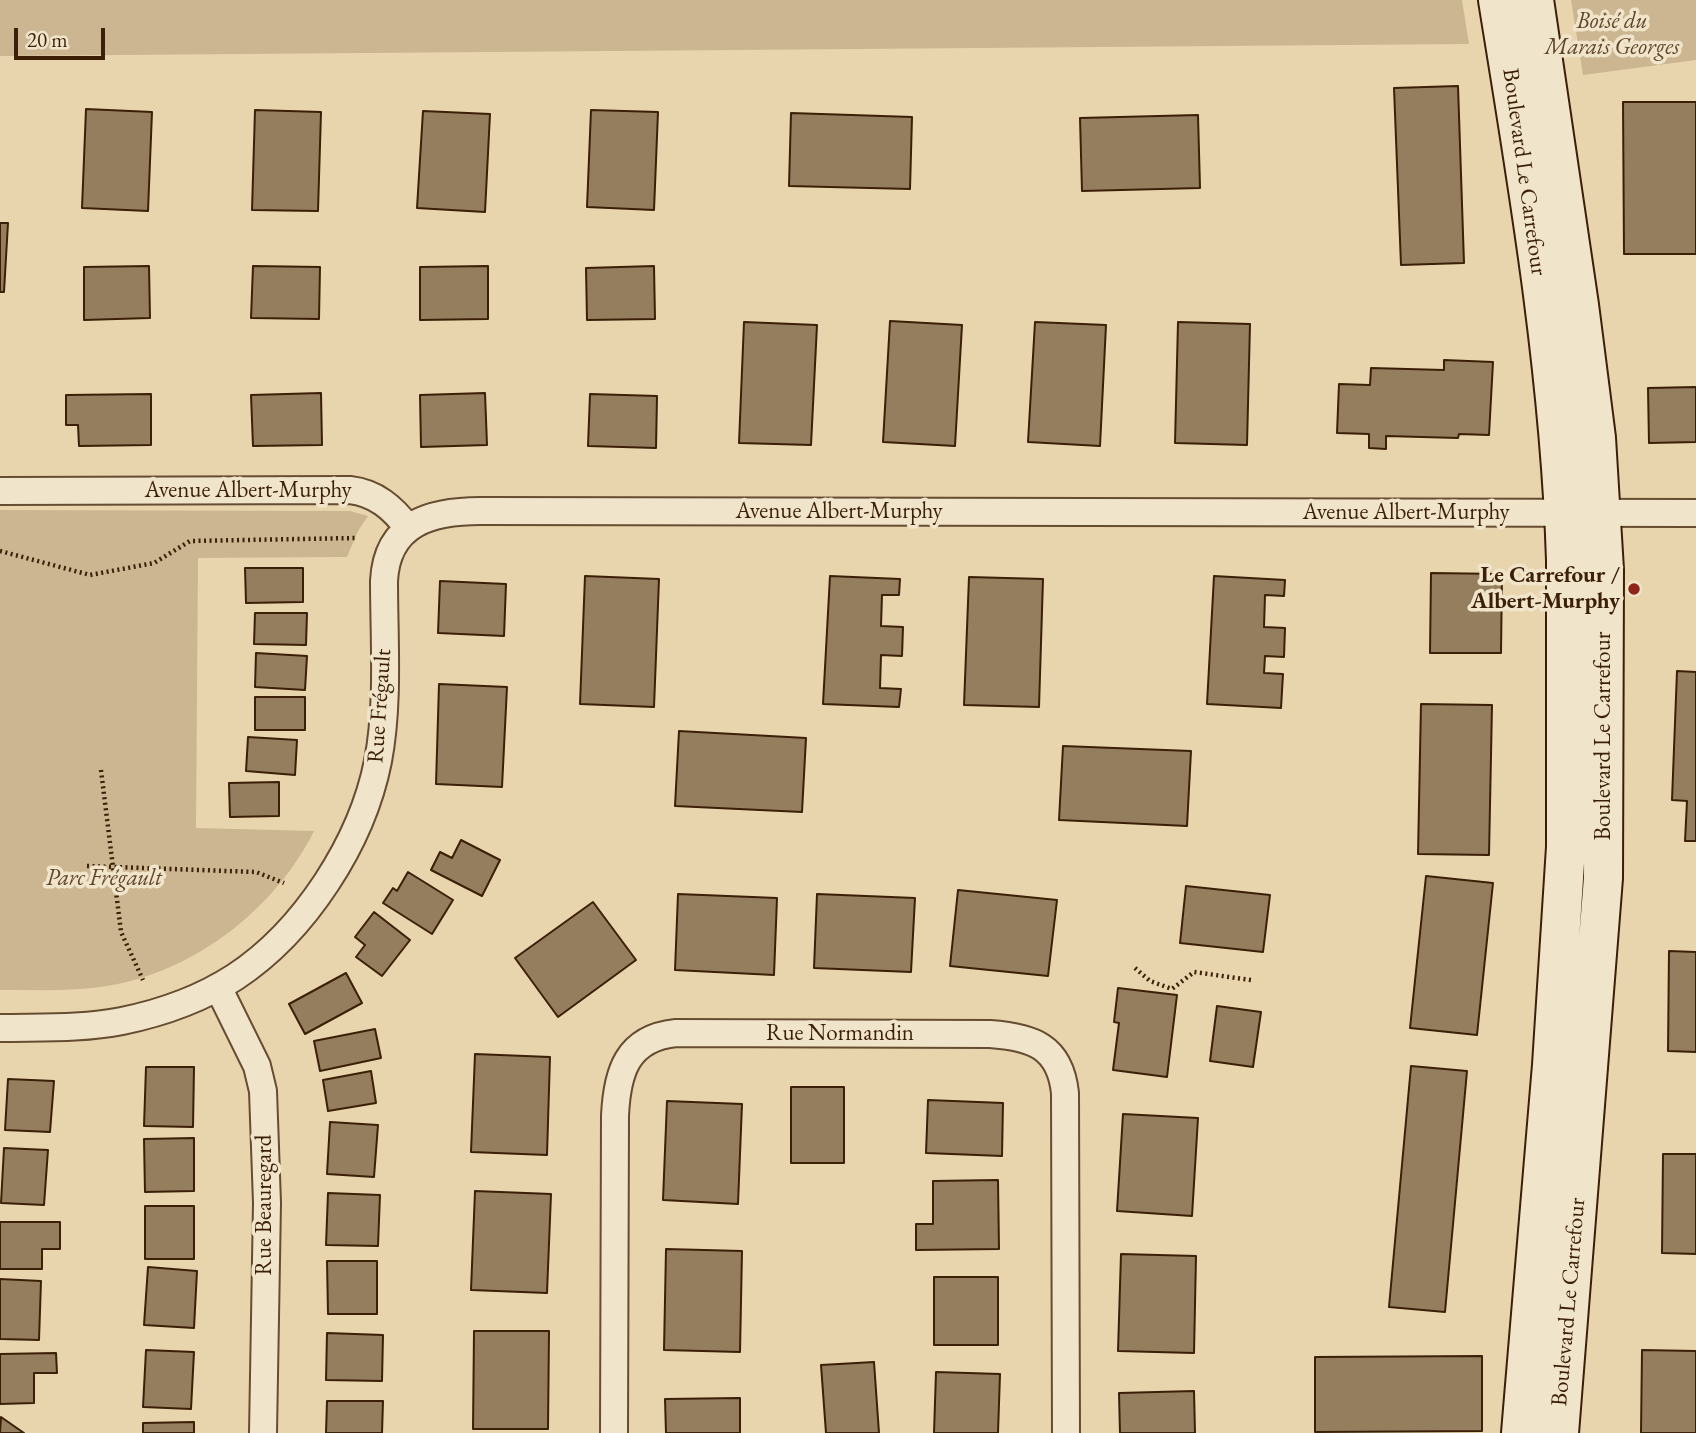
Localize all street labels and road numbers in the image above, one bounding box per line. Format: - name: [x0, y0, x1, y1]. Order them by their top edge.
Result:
- street label: Boulevard Le Carrefour: [1496, 67, 1552, 277]
- street label: Avenue Albert-Murphy: [144, 477, 352, 505]
- street label: Avenue Albert-Murphy: [735, 498, 943, 526]
- street label: Avenue Albert-Murphy: [1302, 499, 1510, 527]
- street label: Boulevard Le Carrefour: [1590, 631, 1618, 841]
- street label: Rue Frégault: [362, 648, 398, 764]
- street label: Rue Normandin: [766, 1020, 914, 1048]
- street label: Rue Beauregard: [251, 1134, 279, 1276]
- street label: Boulevard Le Carrefour: [1546, 1197, 1592, 1407]

